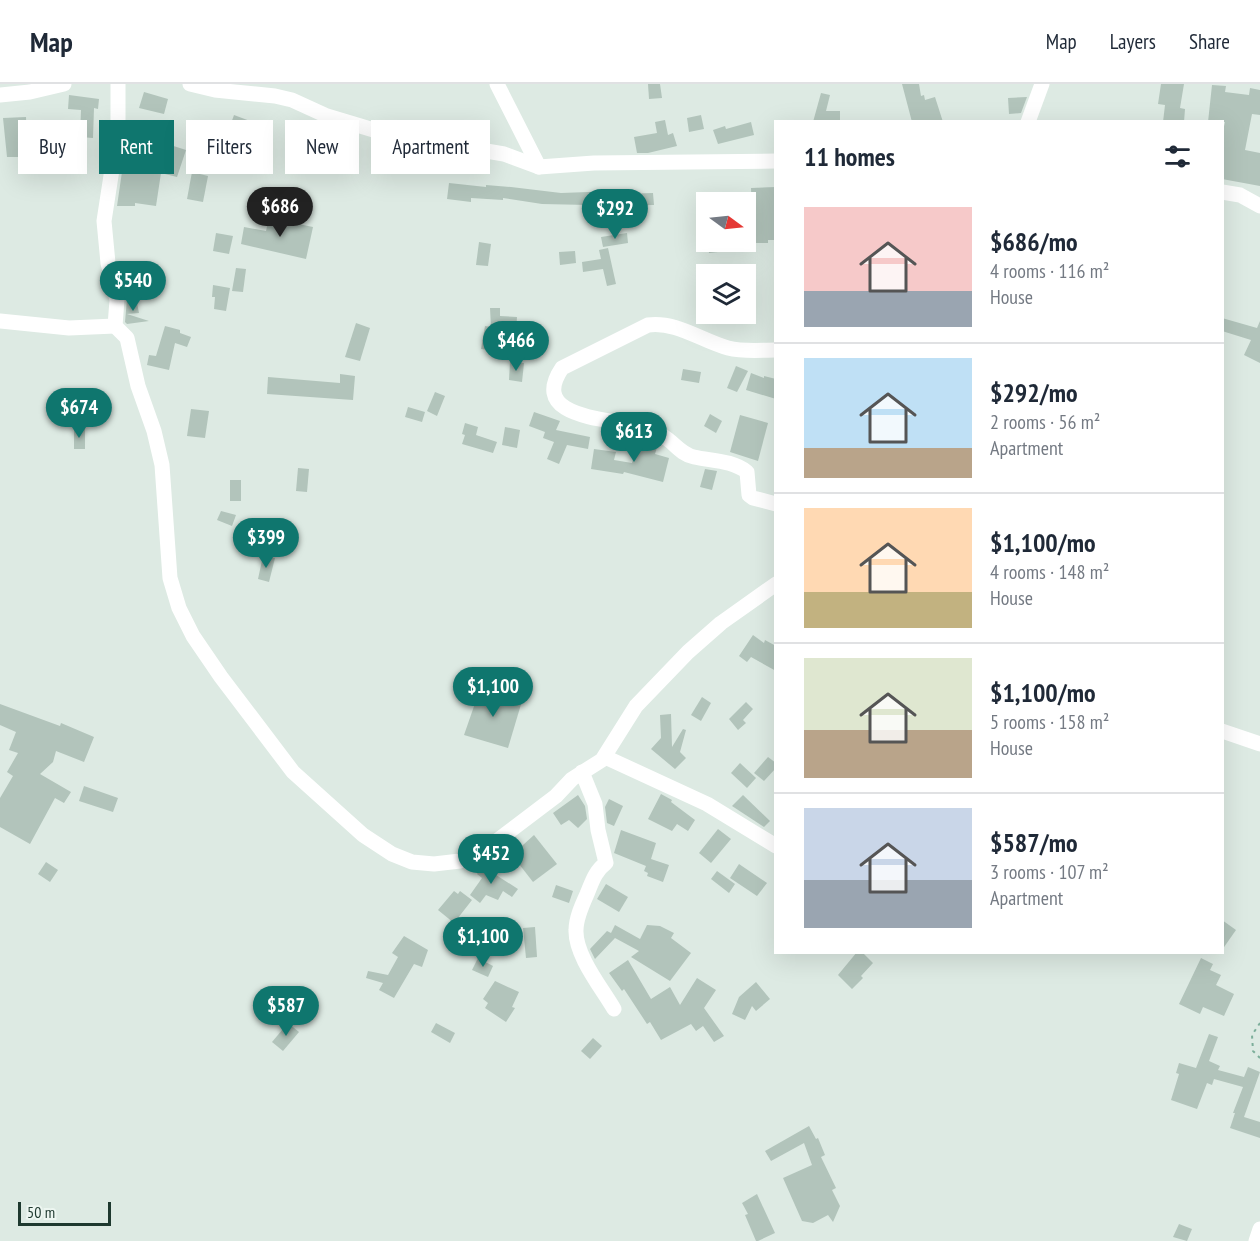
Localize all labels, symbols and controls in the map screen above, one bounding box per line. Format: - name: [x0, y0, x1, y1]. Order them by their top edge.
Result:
- text: Map: [30, 23, 73, 60]
- text: Map: [1046, 28, 1077, 55]
- text: Layers: [1110, 28, 1156, 55]
- text: Share: [1189, 28, 1230, 55]
- chip: Buy: [18, 120, 87, 174]
- chip: Rent: [99, 120, 174, 174]
- chip: Filters: [186, 120, 273, 174]
- chip: New: [285, 120, 359, 174]
- chip: Apartment: [371, 120, 490, 174]
- text: 11 homes: [804, 140, 895, 173]
- icon: filters: [1161, 140, 1194, 173]
- pin: $686: [244, 187, 316, 238]
- pin: $292: [579, 189, 651, 240]
- north arrow: [696, 192, 756, 252]
- map controls: [696, 192, 756, 324]
- text: $686: [261, 193, 299, 219]
- text: $292: [596, 195, 634, 221]
- text: $686/mo: [990, 225, 1078, 258]
- icon: home: [852, 231, 924, 303]
- text: 4 rooms · 116 m²: [990, 258, 1109, 284]
- pin: $540: [97, 261, 169, 312]
- button: layers: [696, 264, 756, 324]
- text: $540: [114, 267, 152, 293]
- text: House: [990, 284, 1033, 310]
- pin: $466: [480, 321, 552, 372]
- text: $466: [497, 327, 535, 353]
- text: $292/mo: [990, 376, 1078, 409]
- icon: home: [852, 382, 924, 454]
- pin: $674: [43, 388, 115, 439]
- text: $674: [60, 394, 98, 420]
- text: 2 rooms · 56 m²: [990, 409, 1100, 435]
- pin: $613: [598, 412, 670, 463]
- text: $613: [615, 418, 653, 444]
- text: Apartment: [990, 435, 1063, 461]
- pin: $399: [230, 518, 302, 569]
- text: $399: [247, 524, 285, 550]
- text: $1,100/mo: [990, 526, 1096, 559]
- icon: home: [852, 532, 924, 604]
- text: 4 rooms · 148 m²: [990, 559, 1109, 585]
- text: House: [990, 585, 1033, 611]
- pin: $1,100: [444, 667, 542, 718]
- text: $1,100: [467, 673, 519, 699]
- text: $1,100/mo: [990, 676, 1096, 709]
- icon: home: [852, 682, 924, 754]
- text: 5 rooms · 158 m²: [990, 709, 1109, 735]
- text: House: [990, 735, 1033, 761]
- text: $587/mo: [990, 826, 1078, 859]
- icon: home: [852, 832, 924, 904]
- pin: $452: [455, 834, 527, 885]
- text: $452: [472, 840, 510, 866]
- text: 3 rooms · 107 m²: [990, 859, 1109, 885]
- text: Apartment: [990, 885, 1063, 911]
- pin: $1,100: [434, 917, 532, 968]
- text: $1,100: [457, 923, 509, 949]
- pin: $587: [250, 986, 322, 1037]
- text: $587: [267, 992, 305, 1018]
- scale bar: [18, 1199, 111, 1226]
- text: 50 m: [27, 1202, 55, 1222]

